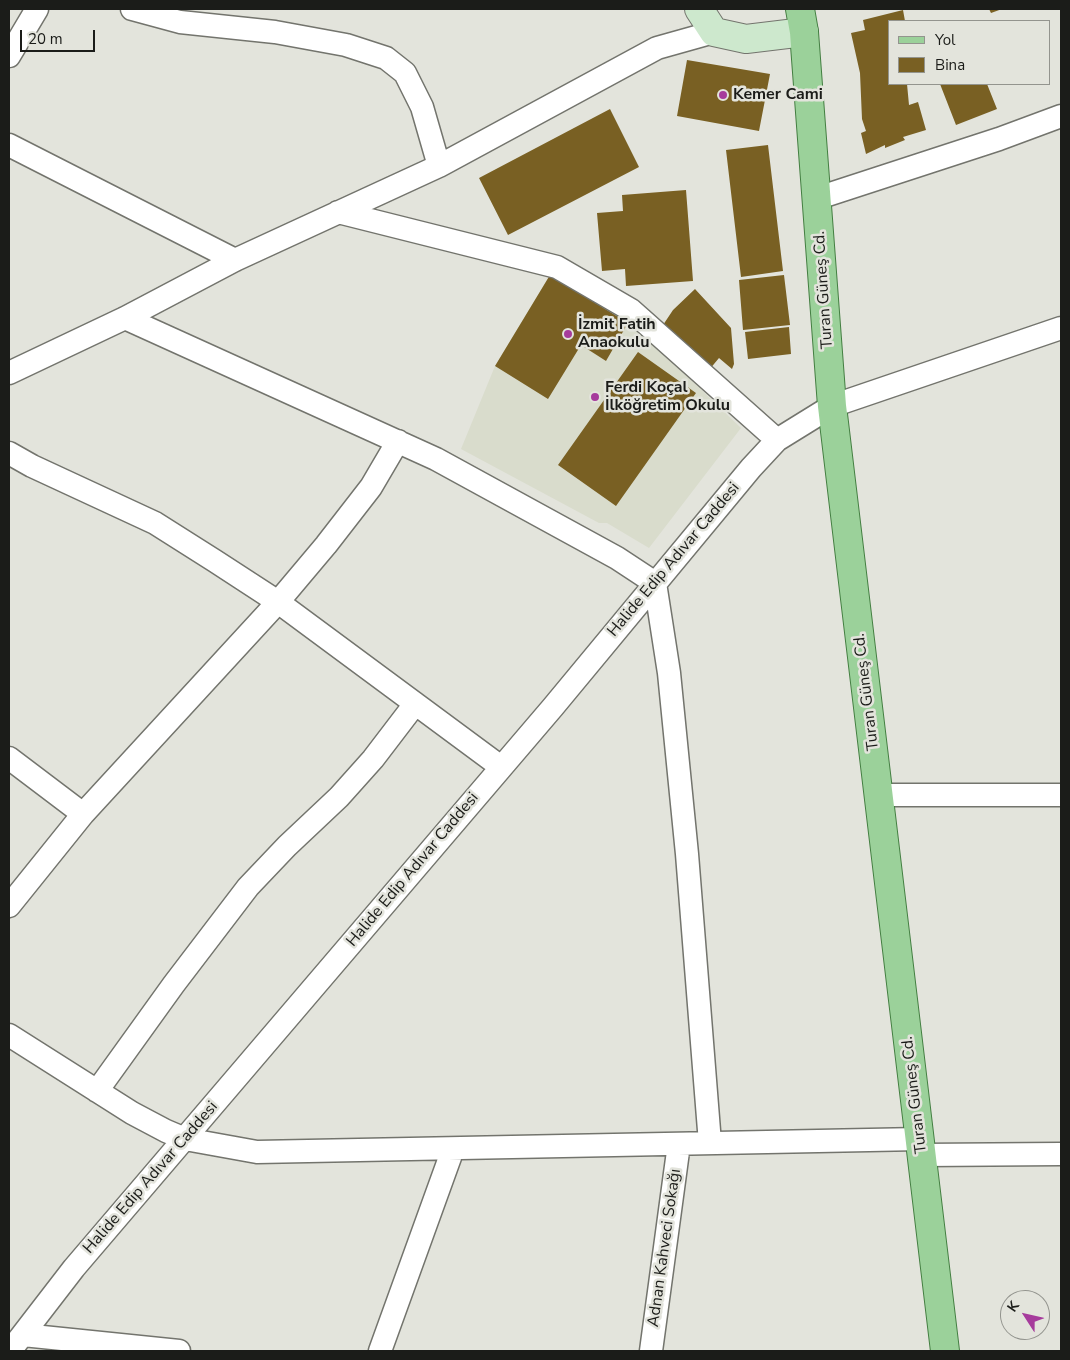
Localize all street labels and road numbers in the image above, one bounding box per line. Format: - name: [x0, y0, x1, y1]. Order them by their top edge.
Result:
- street label: Turan Güneş Cd.: [810, 230, 838, 350]
- street label: Halide Edip Adıvar Caddesi: [604, 479, 744, 641]
- street label: Turan Güneş Cd.: [850, 632, 884, 752]
- street label: Halide Edip Adıvar Caddesi: [343, 789, 483, 951]
- street label: Turan Güneş Cd.: [898, 1035, 932, 1155]
- street label: Halide Edip Adıvar Caddesi: [80, 1098, 222, 1258]
- street label: Adnan Kahveci Sokağı: [644, 1168, 686, 1328]

